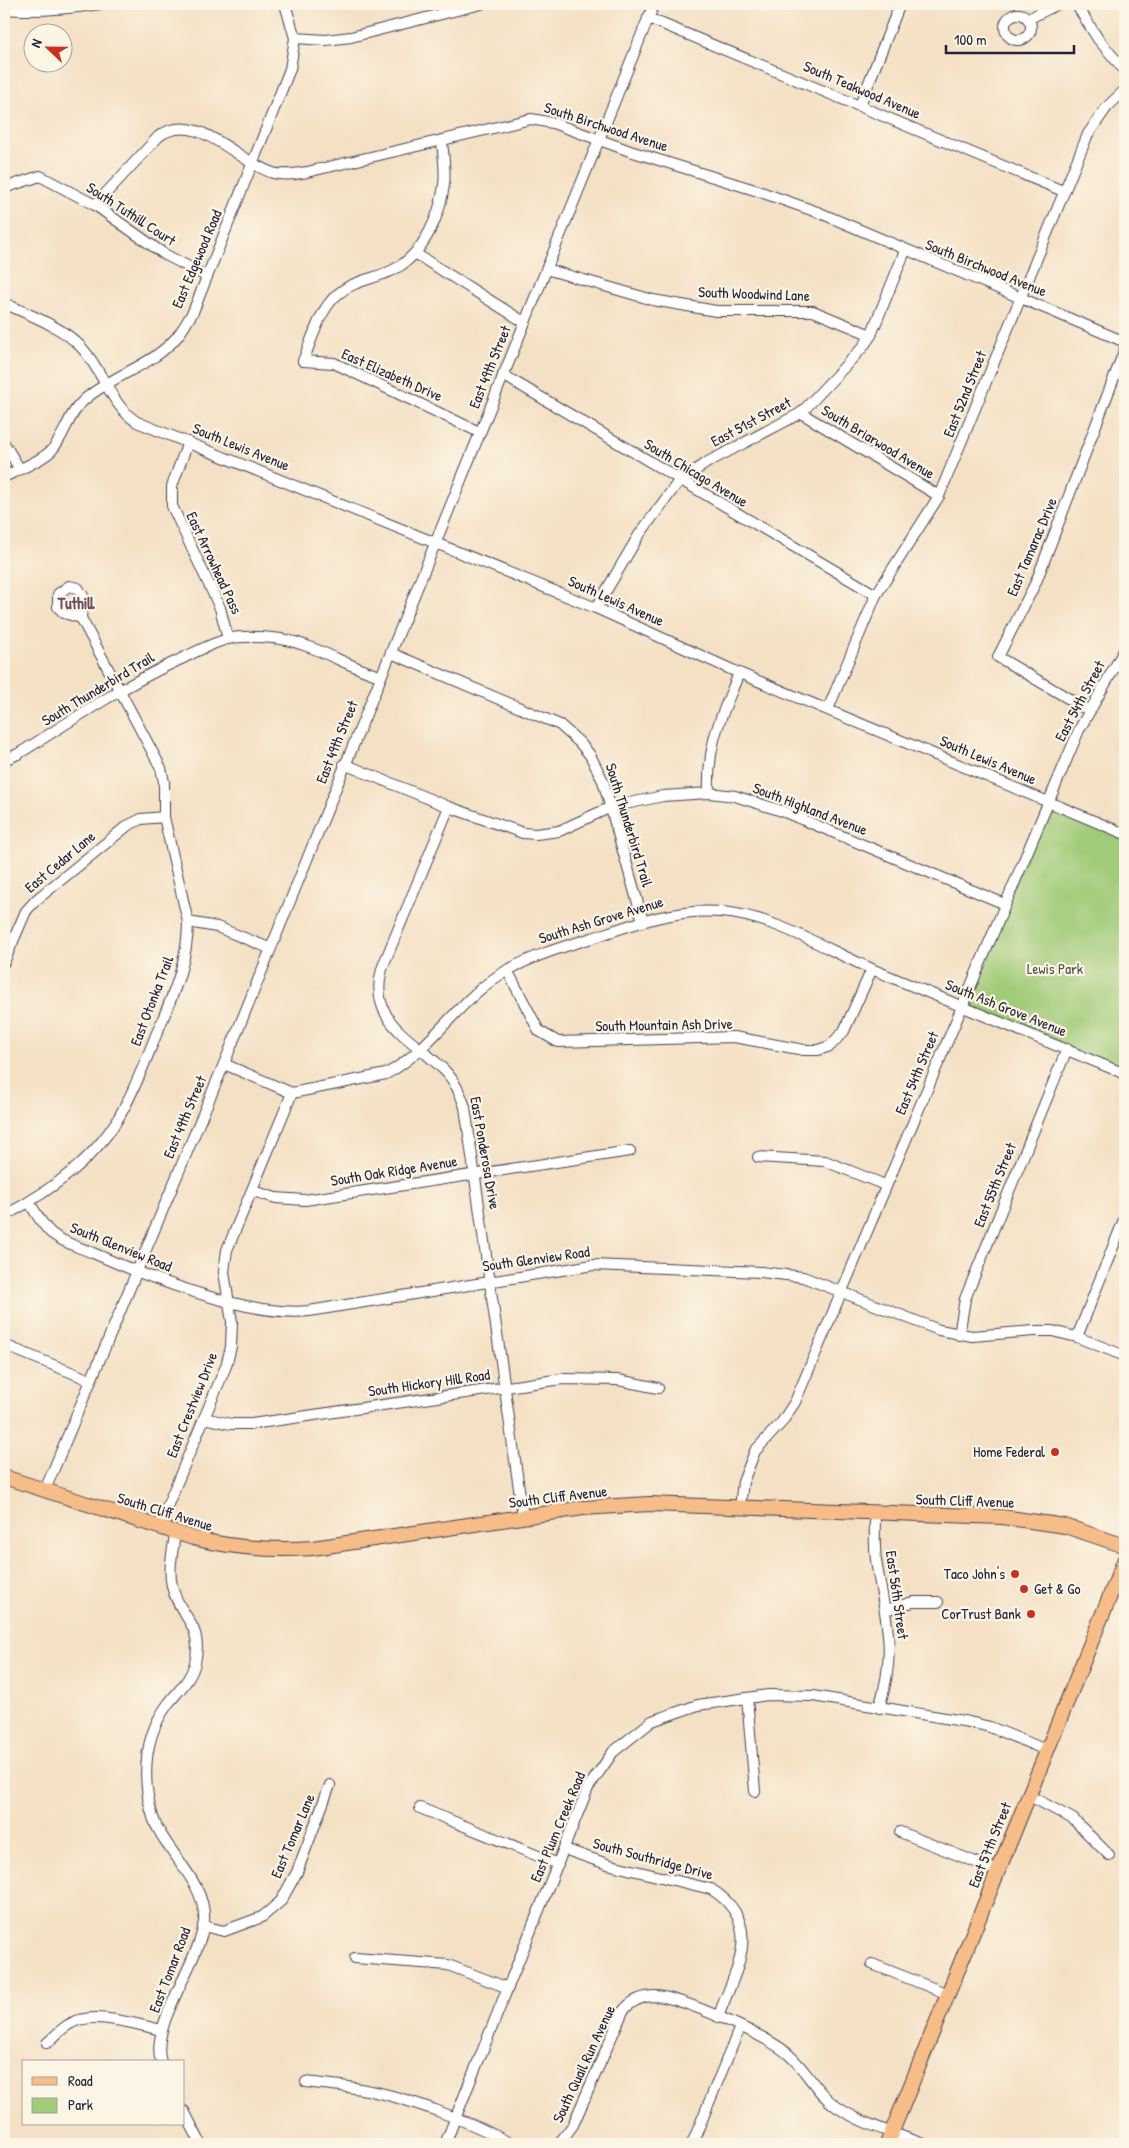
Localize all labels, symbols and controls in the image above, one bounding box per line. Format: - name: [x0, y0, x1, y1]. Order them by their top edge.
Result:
- north arrow: [22, 22, 72, 72]
- scale bar: [946, 22, 1074, 54]
- text: 100 m: [954, 29, 987, 50]
- text: N: [25, 35, 46, 50]
- street label: South Teakwood Avenue: [800, 55, 924, 124]
- street label: South Birchwood Avenue: [542, 97, 671, 156]
- street label: South Tuthill Court: [82, 177, 181, 251]
- street label: East Edgewood Road: [166, 206, 227, 311]
- street label: South Birchwood Avenue: [922, 234, 1050, 301]
- street label: South Woodwind Lane: [698, 281, 810, 306]
- street label: East 49th Street: [463, 321, 516, 411]
- street label: East Elizabeth Drive: [338, 343, 446, 406]
- street label: East 52nd Street: [938, 347, 992, 440]
- street label: East 51st Street: [707, 391, 795, 451]
- street label: South Briarwood Avenue: [818, 399, 939, 484]
- street label: South Lewis Avenue: [190, 418, 293, 476]
- street label: South Chicago Avenue: [640, 433, 752, 512]
- street label: East Tamarac Drive: [1001, 494, 1062, 599]
- street label: East Arrowhead Pass: [182, 508, 247, 618]
- street label: South Lewis Avenue: [565, 570, 668, 631]
- district label: Tuthill: [57, 592, 95, 614]
- street label: South Thunderbird Trail: [37, 647, 158, 731]
- street label: East 54th Street: [1049, 656, 1110, 745]
- street label: East 49th Street: [310, 696, 363, 786]
- street label: South Lewis Avenue: [937, 730, 1040, 789]
- street label: South Thunderbird Trail: [601, 760, 658, 889]
- street label: South Highland Avenue: [750, 777, 871, 840]
- street label: East Cedar Lane: [20, 826, 99, 897]
- street label: South Ash Grove Avenue: [536, 891, 666, 948]
- street label: East Otonka Trail: [125, 953, 178, 1049]
- park label: Lewis Park: [1027, 958, 1083, 979]
- street label: South Ash Grove Avenue: [942, 974, 1070, 1041]
- street label: South Mountain Ash Drive: [595, 1013, 733, 1036]
- street label: East 54th Street: [890, 1027, 944, 1118]
- street label: East 49th Street: [158, 1071, 212, 1161]
- street label: East Ponderosa Drive: [465, 1095, 506, 1211]
- street label: East 55th Street: [968, 1139, 1021, 1230]
- street label: South Oak Ridge Avenue: [329, 1150, 459, 1191]
- street label: South Glenview Road: [67, 1217, 175, 1277]
- street label: South Glenview Road: [481, 1241, 591, 1276]
- street label: East Crestview Drive: [161, 1349, 222, 1461]
- street label: South Hickory Hill Road: [367, 1364, 491, 1401]
- place label: Home Federal: [973, 1441, 1045, 1462]
- marker: Home Federal: [1049, 1446, 1061, 1458]
- street label: South Cliff Avenue: [508, 1480, 608, 1513]
- street label: South Cliff Avenue: [115, 1487, 215, 1536]
- street label: South Cliff Avenue: [915, 1488, 1015, 1513]
- street label: East 56th Street: [881, 1549, 914, 1641]
- place label: Taco John's: [944, 1563, 1005, 1584]
- marker: Taco John's: [1009, 1568, 1021, 1580]
- place label: Get & Go: [1034, 1578, 1080, 1599]
- marker: Get & Go: [1018, 1583, 1030, 1595]
- place label: CorTrust Bank: [941, 1603, 1021, 1624]
- marker: CorTrust Bank: [1025, 1608, 1037, 1620]
- street label: East Plum Creek Road: [525, 1768, 590, 1885]
- street label: East Tomar Lane: [265, 1790, 320, 1881]
- street label: East 57th Street: [963, 1798, 1017, 1891]
- street label: South Southridge Drive: [591, 1832, 716, 1885]
- street label: East Tomar Road: [144, 1924, 195, 2016]
- street label: South Quail Run Avenue: [547, 2002, 620, 2126]
- legend: [22, 2060, 185, 2126]
- text: Road: [68, 2070, 93, 2091]
- text: Park: [68, 2094, 93, 2115]

